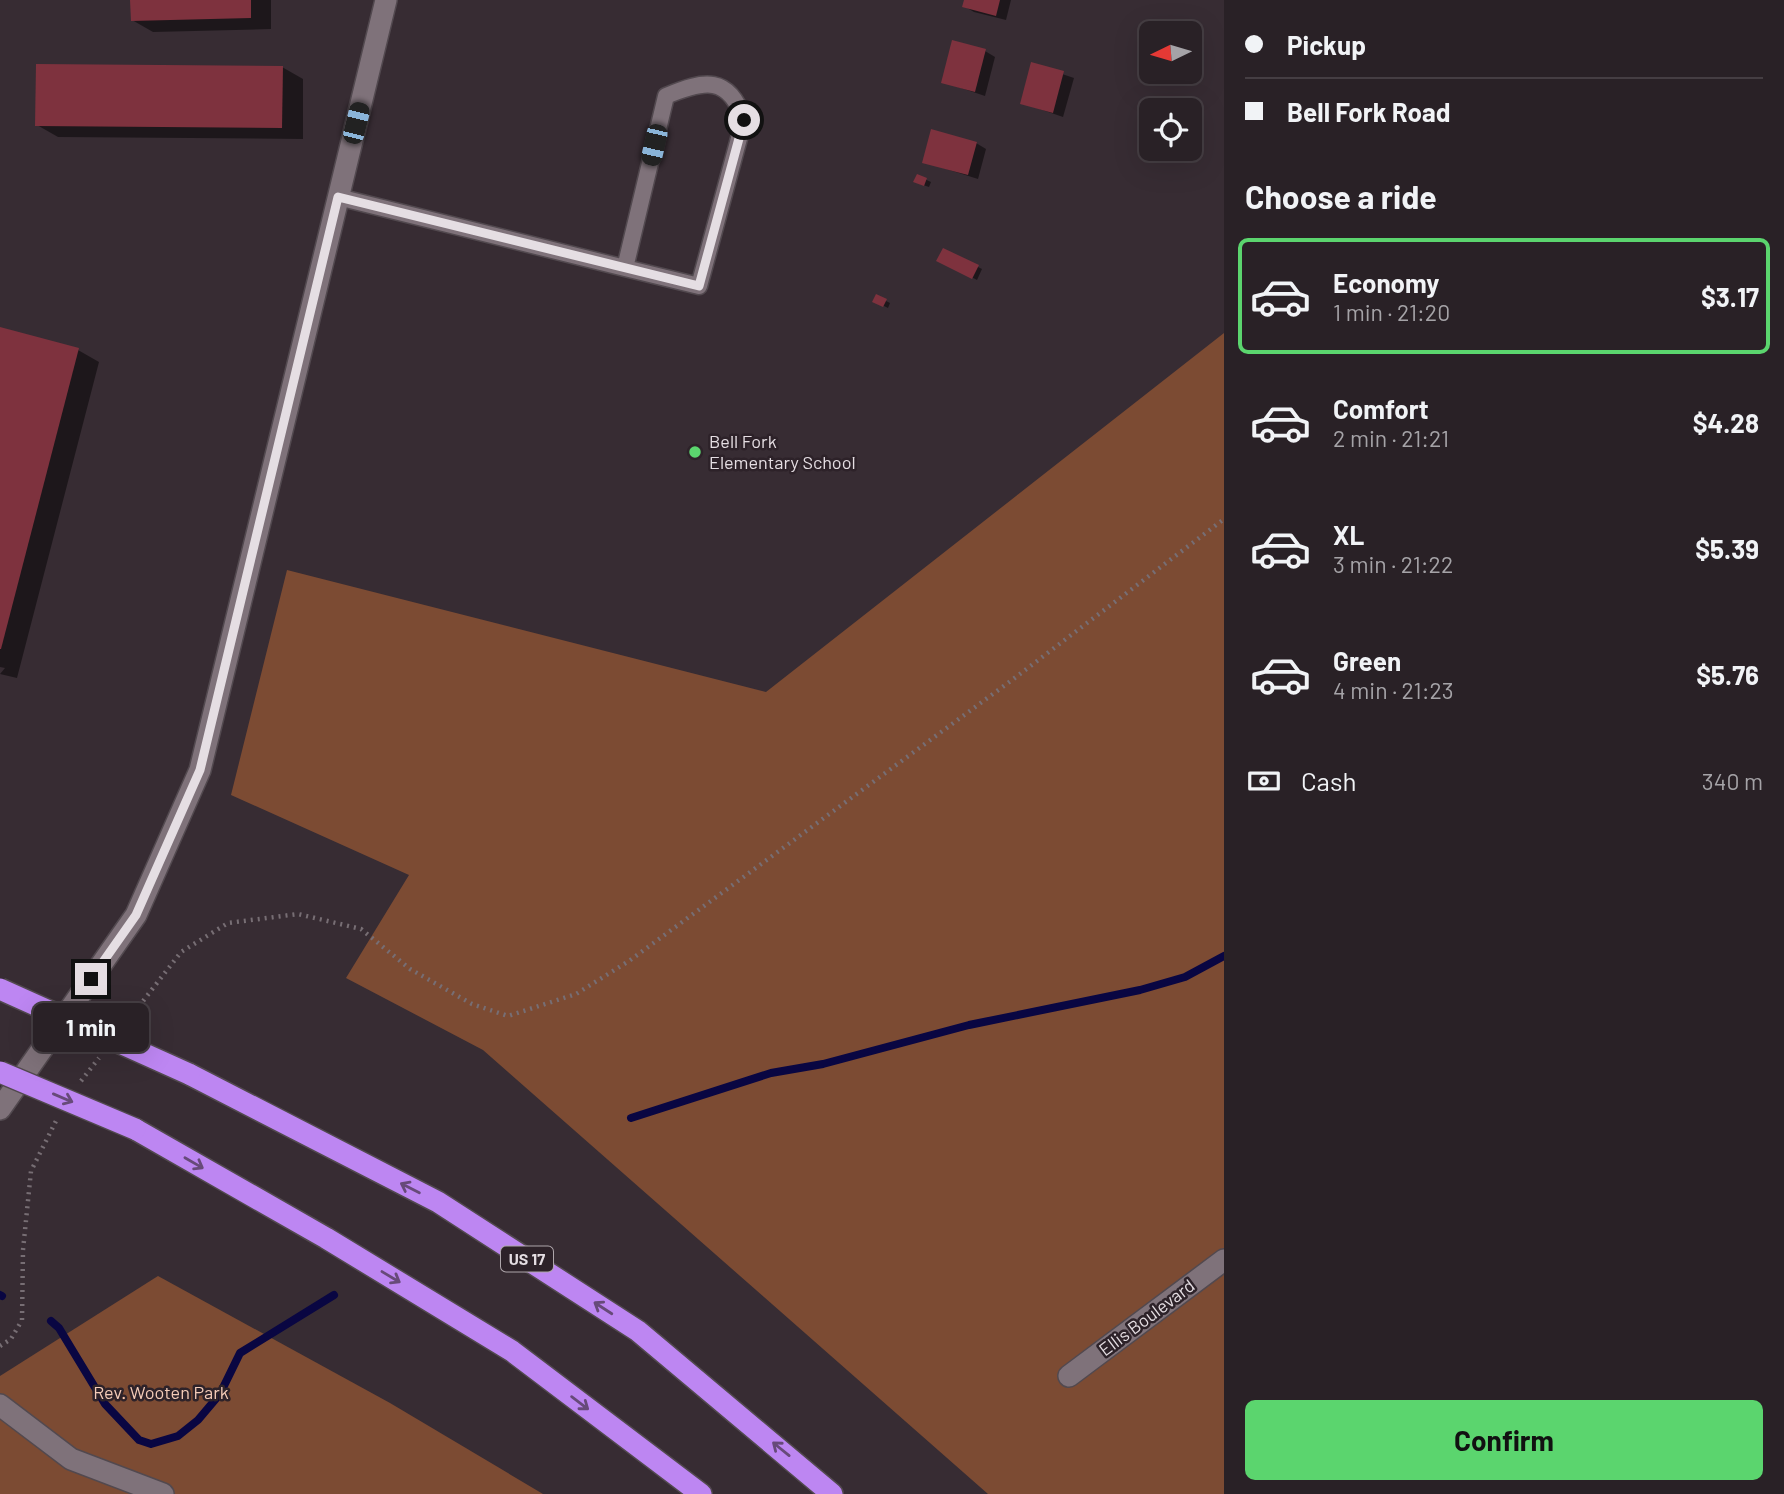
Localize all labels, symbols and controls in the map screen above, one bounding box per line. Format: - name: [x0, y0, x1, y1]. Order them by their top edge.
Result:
- north arrow: [1139, 21, 1202, 84]
- map controls: [1139, 21, 1202, 161]
- text: Pickup: [1287, 29, 1366, 60]
- text: Bell Fork Road: [1287, 96, 1450, 127]
- button: locate: [1139, 98, 1202, 161]
- car: [341, 100, 372, 146]
- route start: [728, 104, 760, 136]
- car: [640, 122, 669, 168]
- text: Choose a ride: [1245, 177, 1437, 215]
- icon: car: [1249, 265, 1312, 328]
- text: Economy: [1333, 267, 1439, 298]
- text: $3.17: [1701, 281, 1759, 312]
- text: 1 min · 21:20: [1333, 298, 1450, 326]
- icon: car: [1249, 391, 1312, 454]
- text: Comfort: [1333, 393, 1429, 424]
- text: $4.28: [1693, 407, 1759, 438]
- text: 2 min · 21:21: [1333, 424, 1449, 452]
- place label: Bell Fork Elementary School: [709, 430, 856, 473]
- marker: Bell Fork Elementary School: [687, 444, 703, 460]
- icon: car: [1249, 517, 1312, 580]
- text: XL: [1333, 519, 1364, 550]
- text: $5.39: [1695, 533, 1759, 564]
- text: 3 min · 21:22: [1333, 550, 1453, 578]
- icon: car: [1249, 643, 1312, 706]
- text: Green: [1333, 645, 1401, 676]
- text: $5.76: [1696, 659, 1759, 690]
- text: 4 min · 21:23: [1333, 676, 1453, 704]
- icon: cash: [1245, 762, 1283, 800]
- text: Cash: [1301, 765, 1356, 796]
- text: 340 m: [1702, 767, 1763, 795]
- route end: [75, 963, 107, 995]
- callout: 1 min: [33, 1004, 149, 1052]
- text: 1 min: [66, 1013, 116, 1041]
- one-way arrow: [52, 1092, 73, 1105]
- one-way arrow: [184, 1156, 204, 1170]
- one-way arrow: [400, 1180, 421, 1194]
- road number: US 17: [501, 1246, 553, 1272]
- one-way arrow: [380, 1271, 400, 1285]
- street label: Ellis Boulevard: [1094, 1274, 1199, 1360]
- one-way arrow: [593, 1301, 613, 1315]
- park label: Rev. Wooten Park: [93, 1381, 229, 1403]
- one-way arrow: [570, 1395, 589, 1410]
- button: Confirm: [1245, 1400, 1763, 1480]
- one-way arrow: [773, 1441, 791, 1457]

